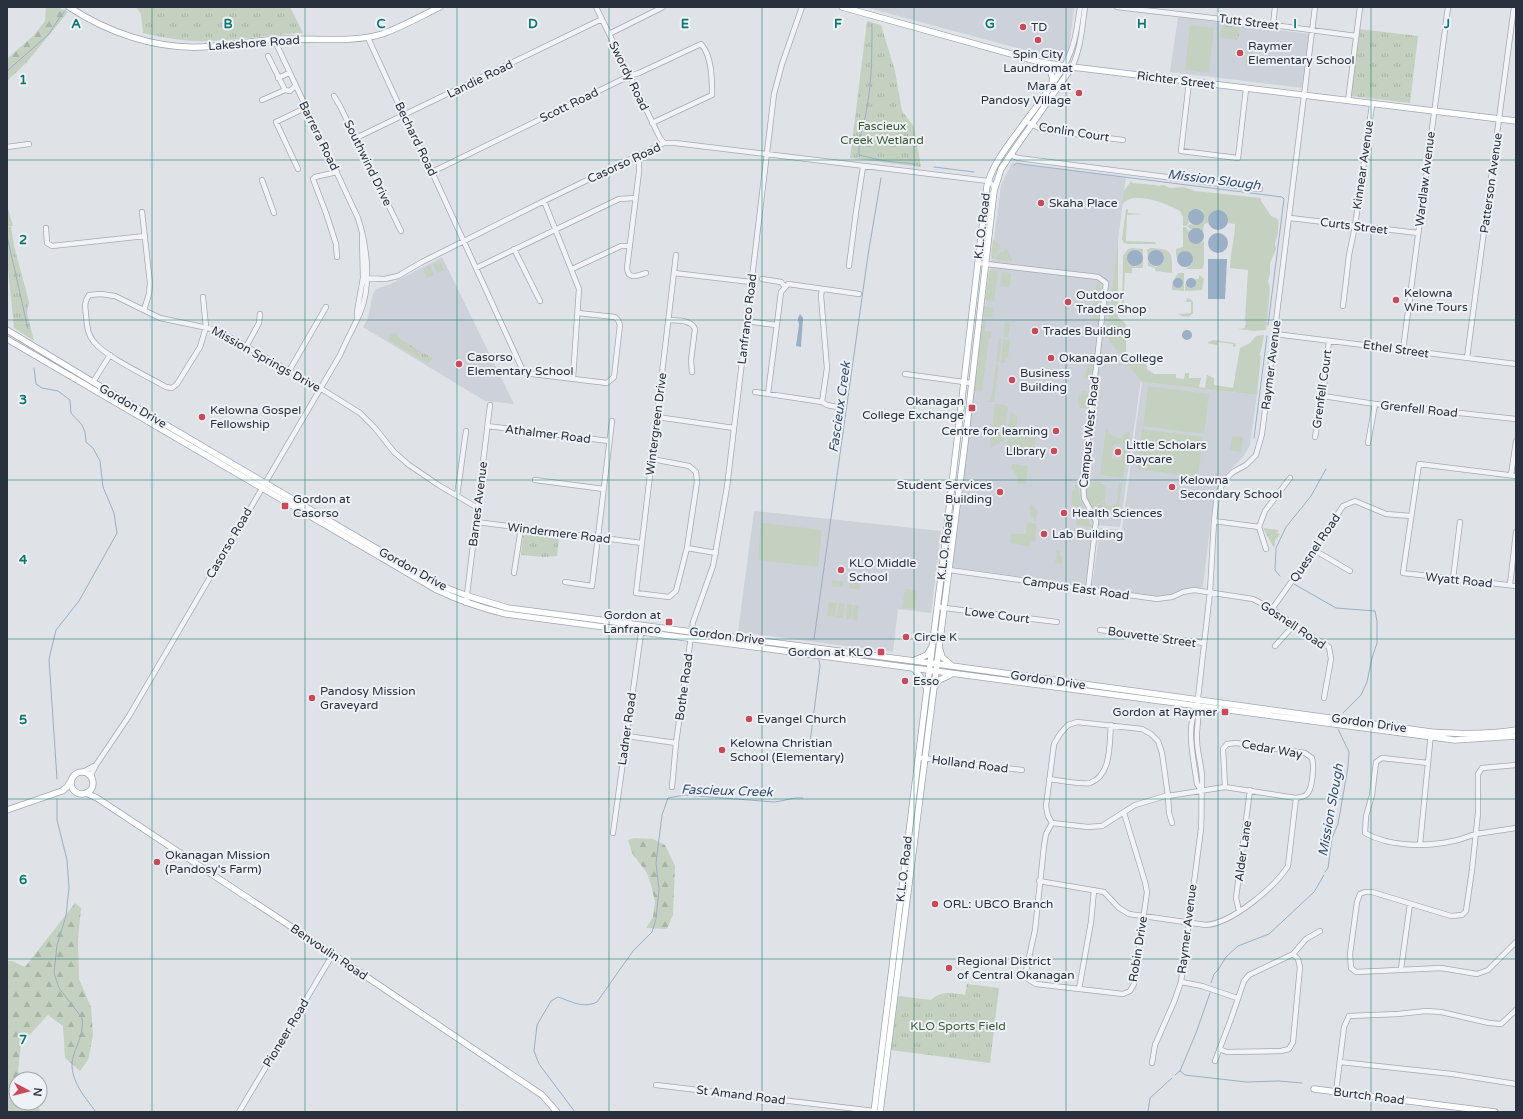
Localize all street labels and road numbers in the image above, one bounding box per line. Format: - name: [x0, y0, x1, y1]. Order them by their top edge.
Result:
- street label: Tutt Street: [1218, 11, 1280, 33]
- street label: Lakeshore Road: [208, 33, 300, 53]
- street label: Swordy Road: [606, 39, 652, 113]
- street label: Landie Road: [445, 57, 515, 101]
- street label: Richter Street: [1136, 68, 1216, 92]
- street label: Scott Road: [537, 85, 601, 125]
- street label: Barrera Road: [296, 99, 342, 173]
- street label: Bechard Road: [392, 100, 440, 178]
- street label: Southwind Drive: [341, 118, 395, 208]
- street label: Kinnear Avenue: [1350, 119, 1376, 210]
- street label: Conlin Court: [1038, 120, 1111, 145]
- street label: Wardlaw Avenue: [1412, 131, 1438, 227]
- street label: Patterson Avenue: [1477, 132, 1505, 234]
- street label: Casorso Road: [585, 140, 663, 186]
- street label: K.L.O. Road: [971, 192, 993, 260]
- street label: Curts Street: [1319, 215, 1389, 237]
- street label: Lanfranco Road: [735, 273, 759, 365]
- street label: Raymer Avenue: [1259, 319, 1283, 411]
- street label: Mission Springs Drive: [209, 323, 323, 395]
- street label: Ethel Street: [1362, 337, 1430, 361]
- street label: Grenfell Court: [1310, 348, 1335, 429]
- street label: Wintergreen Drive: [643, 372, 669, 476]
- street label: Campus West Road: [1076, 376, 1102, 488]
- street label: Gordon Drive: [97, 381, 169, 431]
- street label: Grenfell Road: [1380, 398, 1458, 420]
- street label: Athalmer Road: [504, 422, 592, 446]
- street label: Barnes Avenue: [466, 460, 490, 547]
- street label: Casorso Road: [203, 505, 255, 581]
- street label: Quesnel Road: [1287, 511, 1343, 585]
- street label: K.L.O. Road: [934, 513, 956, 581]
- street label: Windermere Road: [507, 520, 611, 546]
- street label: Gordon Drive: [377, 545, 450, 594]
- street label: Wyatt Road: [1425, 570, 1493, 590]
- street label: Campus East Road: [1022, 574, 1130, 602]
- street label: Gosnell Road: [1258, 598, 1328, 652]
- street label: Lowe Court: [964, 604, 1031, 626]
- street label: Gordon Drive: [689, 624, 766, 648]
- street label: Bouvette Street: [1107, 624, 1198, 650]
- street label: Bothe Road: [672, 653, 696, 721]
- street label: Gordon Drive: [1010, 668, 1087, 692]
- street label: Ladner Road: [615, 692, 639, 766]
- street label: Gordon Drive: [1331, 711, 1408, 735]
- street label: Cedar Way: [1240, 737, 1304, 761]
- street label: Holland Road: [931, 752, 1009, 776]
- street label: Alder Lane: [1232, 819, 1254, 883]
- street label: K.L.O. Road: [893, 835, 915, 903]
- street label: Raymer Avenue: [1175, 883, 1199, 975]
- street label: Robin Drive: [1126, 915, 1150, 983]
- street label: Benvoulin Road: [288, 921, 370, 983]
- street label: Pioneer Road: [260, 996, 312, 1070]
- street label: St Amand Road: [696, 1083, 786, 1107]
- street label: Burtch Road: [1333, 1085, 1405, 1107]

